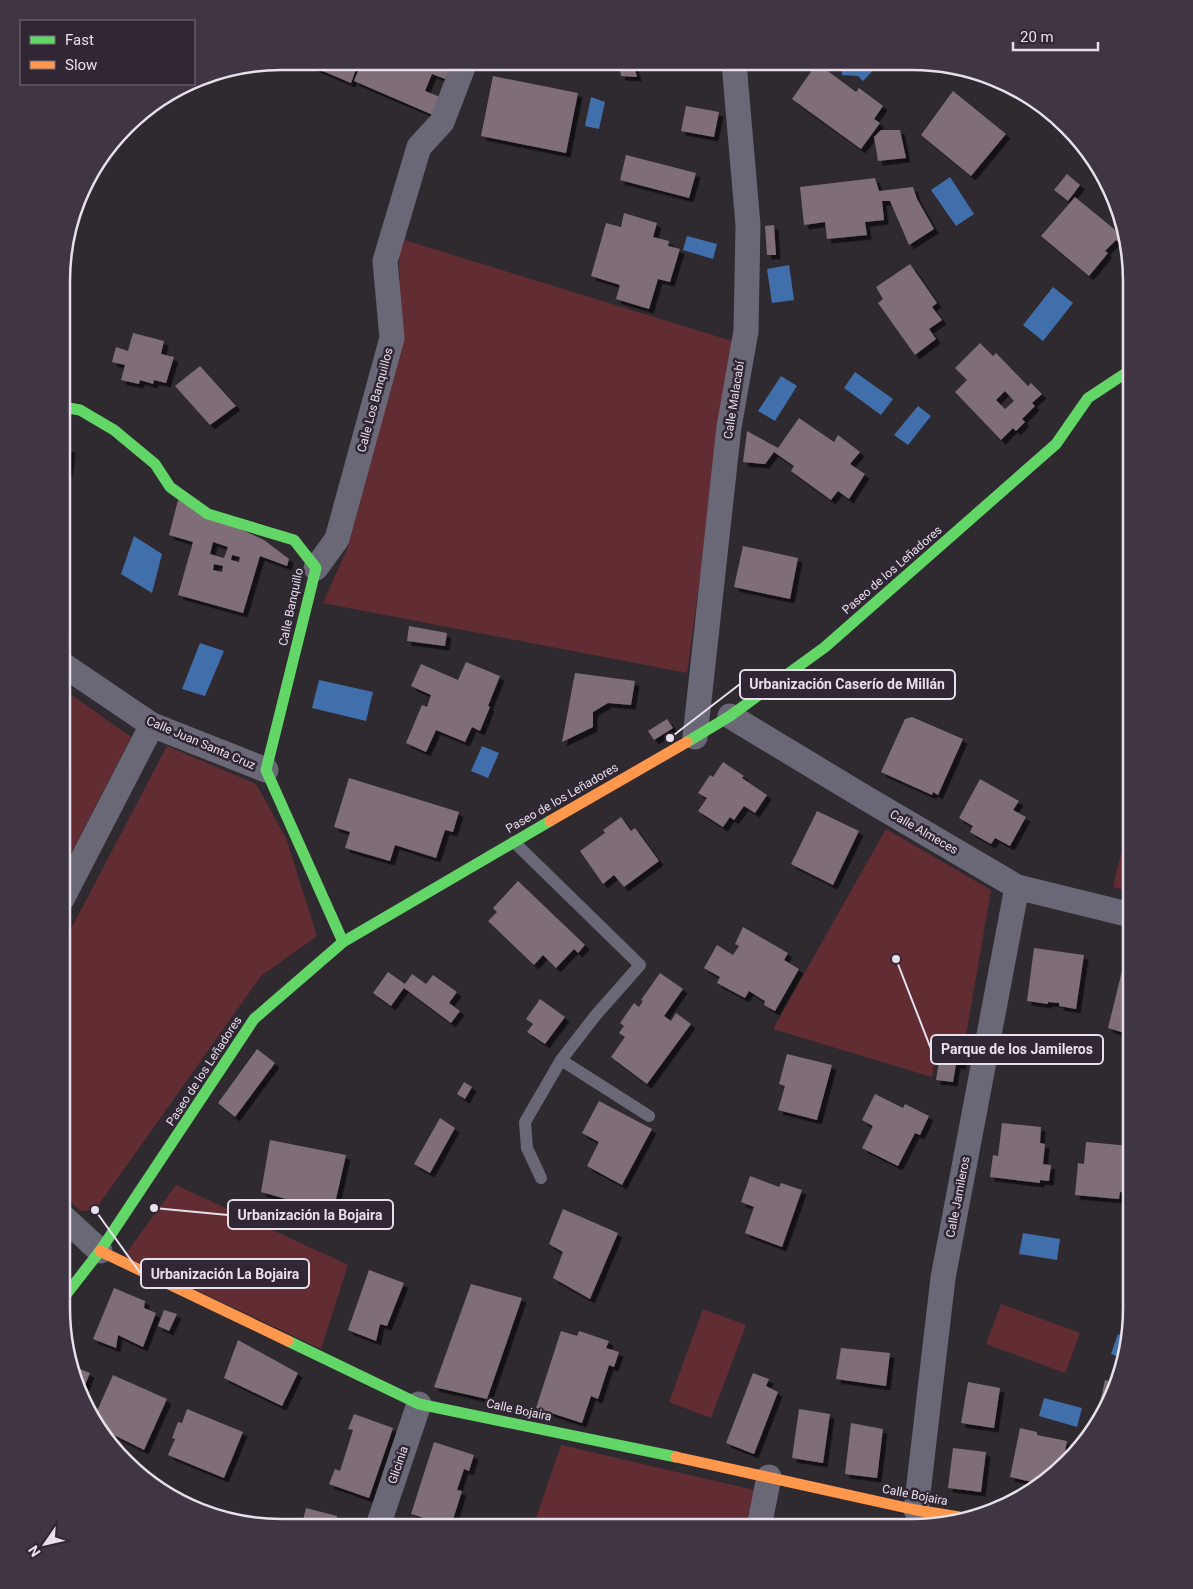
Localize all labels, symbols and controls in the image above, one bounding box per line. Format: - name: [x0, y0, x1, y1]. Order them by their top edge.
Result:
- legend: [20, 20, 195, 85]
- scale bar: [1013, 20, 1098, 52]
- text: 20 m: [1020, 28, 1054, 46]
- text: Fast: [65, 31, 94, 49]
- text: Slow: [65, 56, 97, 74]
- street label: Calle Los Banquillos: [354, 346, 396, 454]
- street label: Calle Malacabí: [721, 359, 747, 440]
- street label: Paseo de los Leñadores: [839, 523, 945, 617]
- street label: Calle Banquillo: [276, 567, 306, 647]
- callout: Urbanización Caserío de Millán: [740, 670, 955, 699]
- text: Urbanización Caserío de Millán: [749, 676, 945, 692]
- street label: Calle Juan Santa Cruz: [144, 714, 258, 772]
- street label: Paseo de los Leñadores: [503, 760, 621, 836]
- street label: Calle Almeces: [888, 807, 960, 857]
- street label: Paseo de los Leñadores: [163, 1014, 245, 1128]
- callout: Parque de los Jamileros: [931, 1035, 1103, 1064]
- text: Parque de los Jamileros: [941, 1041, 1093, 1057]
- street label: Calle Jamileros: [943, 1155, 973, 1239]
- callout: Urbanización la Bojaira: [228, 1200, 393, 1229]
- text: Urbanización la Bojaira: [238, 1207, 383, 1223]
- callout: Urbanización La Bojaira: [141, 1259, 309, 1288]
- text: Urbanización La Bojaira: [151, 1266, 300, 1282]
- street label: Calle Bojaira: [485, 1396, 553, 1424]
- street label: Glicinia: [385, 1444, 411, 1486]
- street label: Calle Bojaira: [881, 1482, 949, 1508]
- north arrow: [20, 1519, 70, 1569]
- text: N: [25, 1543, 44, 1560]

